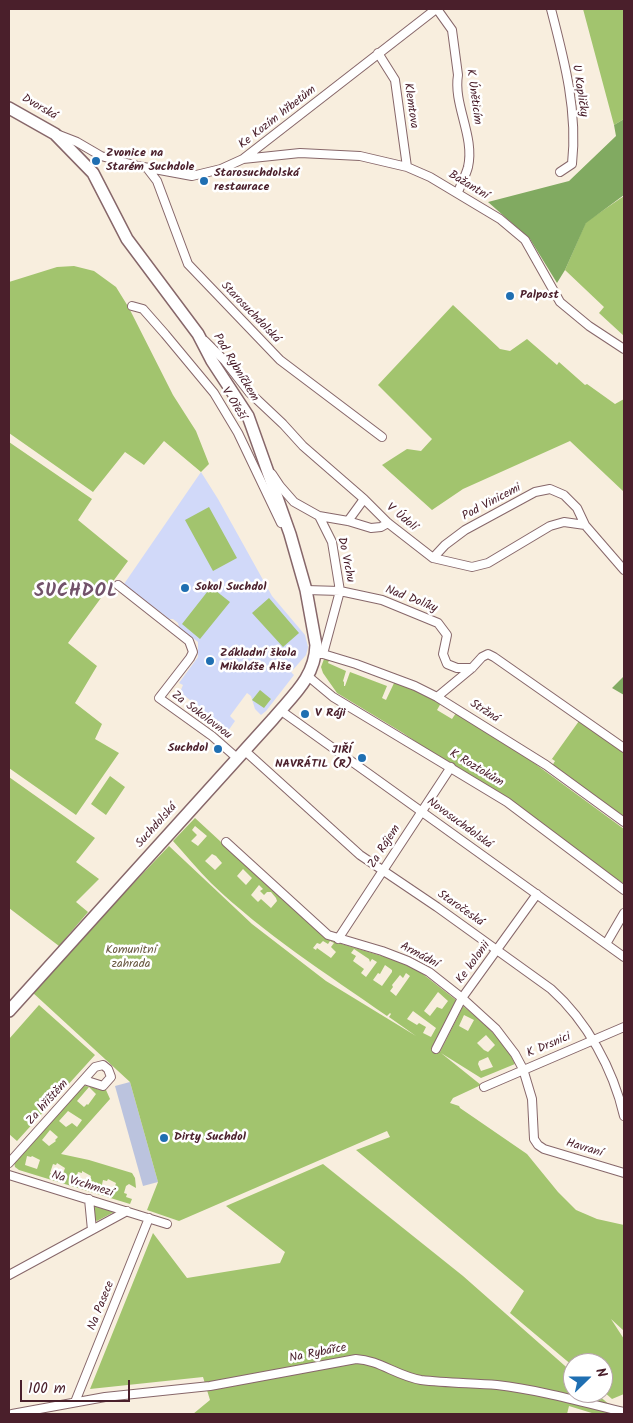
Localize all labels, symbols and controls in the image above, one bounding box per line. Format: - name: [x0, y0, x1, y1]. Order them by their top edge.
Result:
- street label: U Kapličky: [568, 64, 590, 118]
- street label: K Úněticím: [462, 68, 484, 126]
- street label: Klemtova: [400, 82, 420, 130]
- street label: Ke Kozím hřbetům: [236, 83, 320, 153]
- street label: Dvorská: [19, 92, 59, 124]
- place label: Zvonice na Starém Suchdole: [106, 147, 194, 175]
- marker: Zvonice na Starém Suchdole: [90, 155, 102, 167]
- place label: Starosuchdolská restaurace: [214, 167, 299, 195]
- street label: Bažantní: [445, 168, 491, 204]
- marker: Starosuchdolská restaurace: [198, 175, 210, 187]
- street label: Starosuchdolská: [217, 279, 283, 347]
- place label: Palpost: [520, 289, 559, 303]
- marker: Palpost: [504, 290, 516, 302]
- street label: Pod Rybníčkem: [209, 331, 261, 405]
- street label: V Ořeší: [217, 385, 249, 423]
- street label: Pod Vinicemi: [460, 482, 524, 524]
- street label: V Údolí: [383, 501, 419, 535]
- street label: Do Vrchu: [333, 536, 357, 584]
- place label: Sokol Suchdol: [195, 581, 267, 595]
- district label: SUCHDOL: [33, 582, 119, 604]
- marker: Sokol Suchdol: [179, 582, 191, 594]
- street label: Nad Dolíky: [383, 583, 439, 617]
- place label: Základní škola Mikoláše Alše: [220, 647, 296, 675]
- marker: Základní škola Mikoláše Alše: [204, 655, 216, 667]
- street label: Za Sokolovnou: [168, 689, 234, 743]
- street label: Stržná: [467, 697, 501, 727]
- place label: V Ráji: [315, 707, 346, 721]
- marker: V Ráji: [299, 708, 311, 720]
- place label: Suchdol: [168, 742, 208, 756]
- marker: Suchdol: [212, 743, 224, 755]
- place label: JIŘÍ NAVRÁTIL (R): [275, 744, 352, 772]
- street label: K Roztokům: [446, 747, 506, 791]
- marker: JIŘÍ NAVRÁTIL (R): [356, 752, 368, 764]
- street label: Novosuchdolská: [423, 795, 495, 853]
- street label: Suchdolská: [133, 801, 181, 851]
- street label: Za Rájem: [366, 823, 404, 871]
- street label: Staročeská: [434, 888, 486, 930]
- street label: Ke kolonii: [454, 939, 494, 987]
- street label: Armádní: [397, 940, 441, 972]
- park label: Komunitní zahrada: [106, 944, 156, 972]
- street label: K Drsnici: [525, 1030, 573, 1062]
- street label: Za hřištěm: [24, 1078, 72, 1128]
- place label: Dirty Suchdol: [174, 1131, 246, 1145]
- marker: Dirty Suchdol: [158, 1132, 170, 1144]
- street label: Havraní: [564, 1137, 604, 1161]
- street label: Na Vrchmezí: [49, 1169, 115, 1201]
- street label: Na Pasece: [86, 1279, 118, 1333]
- street label: Na Rybářce: [288, 1341, 348, 1367]
- north arrow: [563, 1353, 613, 1403]
- text: N: [589, 1365, 613, 1381]
- scale bar: [22, 1370, 132, 1402]
- text: 100 m: [28, 1377, 66, 1401]

